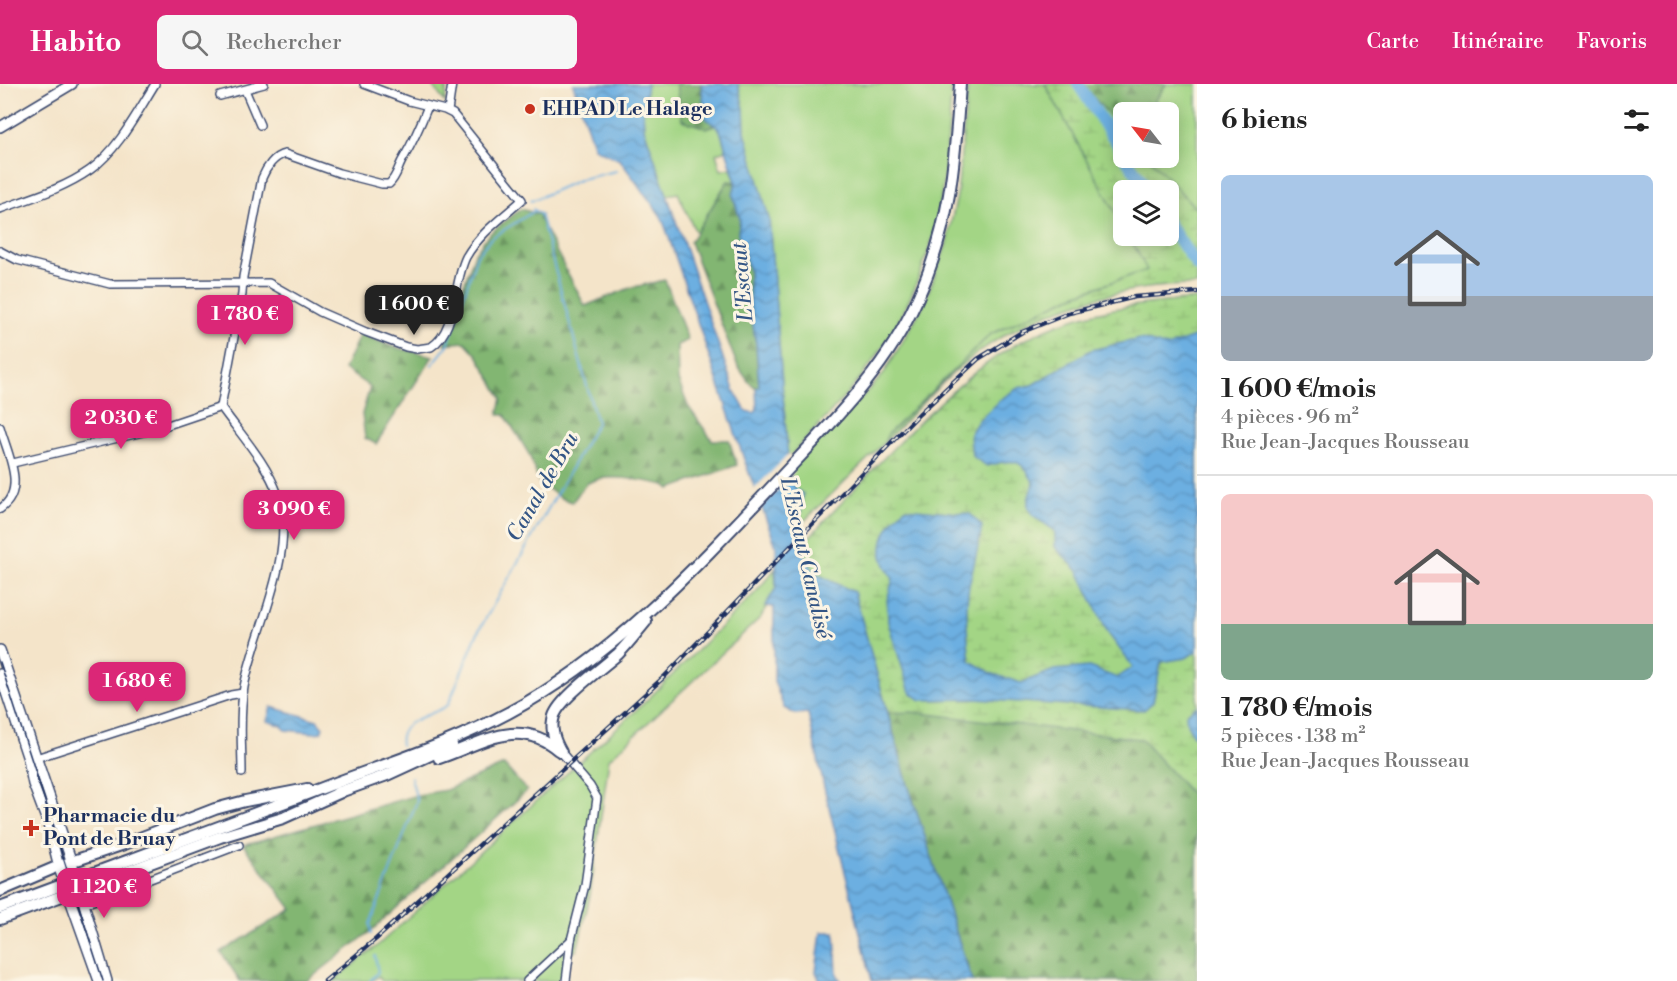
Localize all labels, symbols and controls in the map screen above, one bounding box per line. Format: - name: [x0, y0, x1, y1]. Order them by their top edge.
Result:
- search box: [157, 15, 577, 69]
- text: Habito: [30, 25, 121, 60]
- icon: search: [178, 26, 211, 59]
- text: Rechercher: [226, 29, 342, 56]
- text: Carte: [1367, 29, 1419, 55]
- text: Itinéraire: [1452, 29, 1544, 55]
- text: Favoris: [1577, 29, 1647, 55]
- place label: EHPAD Le Halage: [542, 97, 713, 122]
- marker: EHPAD Le Halage: [523, 102, 537, 116]
- north arrow: [1113, 102, 1179, 168]
- map controls: [1113, 102, 1179, 246]
- text: 6 biens: [1221, 104, 1307, 136]
- icon: filters: [1620, 104, 1653, 137]
- button: layers: [1113, 180, 1179, 246]
- icon: home: [1383, 214, 1491, 322]
- water label: L'Escaut: [726, 240, 759, 324]
- pin: 1 600 €: [359, 285, 469, 336]
- text: 1 600 €: [379, 292, 449, 317]
- pin: 1 780 €: [190, 295, 300, 346]
- text: 1 780 €: [211, 302, 279, 327]
- text: 1 600 €/mois: [1221, 373, 1376, 405]
- pin: 2 030 €: [66, 399, 176, 450]
- text: 4 pièces · 96 m²: [1221, 405, 1359, 430]
- text: 2 030 €: [84, 406, 158, 431]
- water label: Canal de Bru: [501, 428, 585, 546]
- text: Rue Jean-Jacques Rousseau: [1221, 430, 1469, 455]
- water label: L'Escaut Canalisé: [774, 474, 836, 642]
- pin: 3 090 €: [239, 490, 349, 541]
- text: 3 090 €: [257, 497, 331, 522]
- icon: home: [1383, 533, 1491, 641]
- pin: 1 680 €: [82, 662, 192, 713]
- text: 1 680 €: [103, 669, 171, 694]
- text: 1 780 €/mois: [1221, 692, 1372, 724]
- text: 5 pièces · 138 m²: [1221, 724, 1365, 749]
- text: Rue Jean-Jacques Rousseau: [1221, 749, 1469, 774]
- place label: Pharmacie du Pont de Bruay: [43, 804, 176, 852]
- marker: Pharmacie du Pont de Bruay: [24, 821, 38, 835]
- pin: 1 120 €: [49, 868, 159, 919]
- text: 1 120 €: [71, 875, 137, 900]

